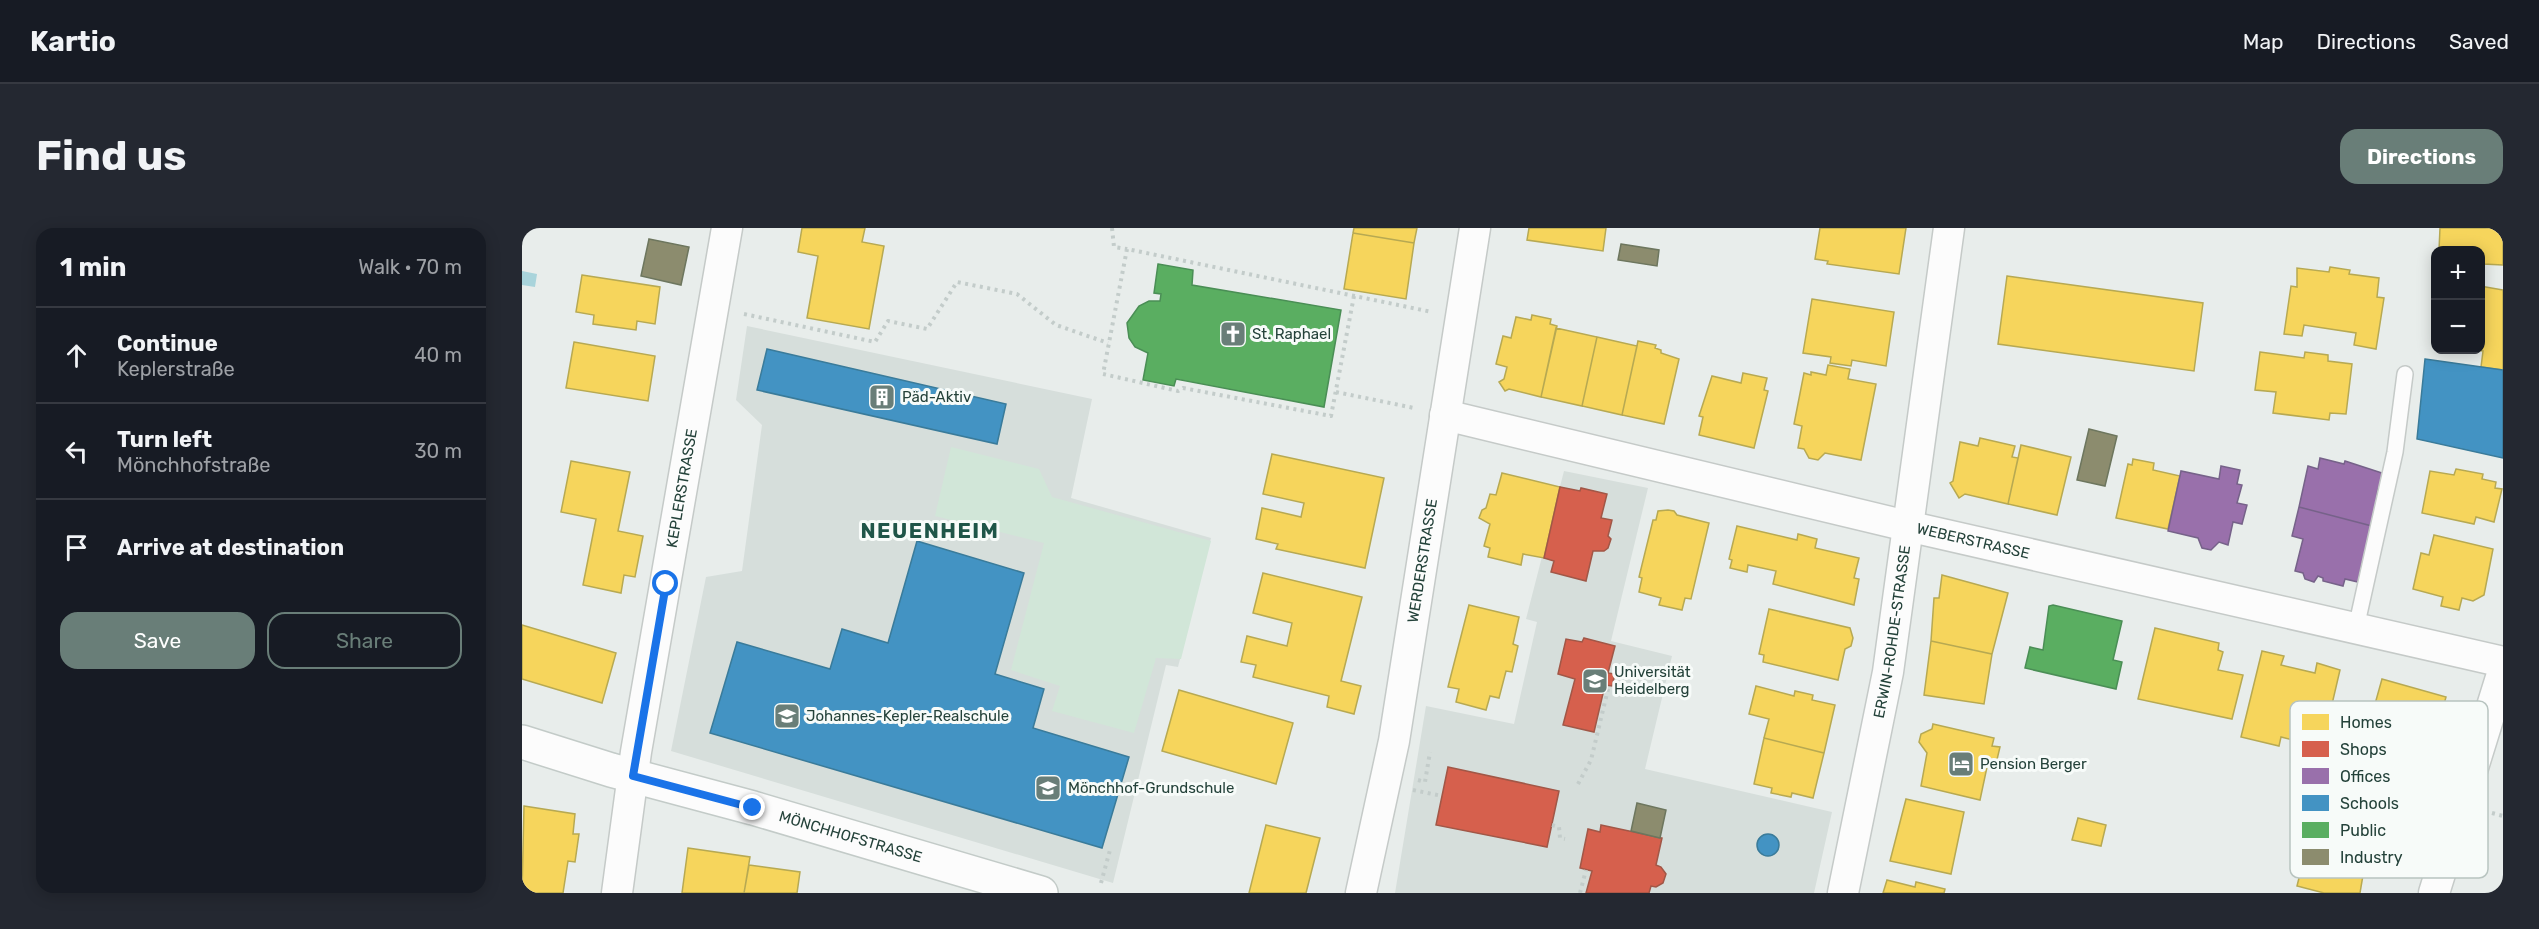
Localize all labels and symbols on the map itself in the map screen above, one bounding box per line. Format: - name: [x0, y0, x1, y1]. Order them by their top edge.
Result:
- church icon: St. Raphael: [1218, 319, 1248, 349]
- place label: St. Raphael: [1252, 325, 1331, 343]
- building icon: Päd-Aktiv: [867, 382, 897, 412]
- place label: Päd-Aktiv: [902, 388, 971, 406]
- street label: KEPLERSTRASSE: [663, 427, 701, 549]
- street label: WERDERSTRASSE: [1404, 497, 1441, 624]
- district label: NEUENHEIM: [860, 518, 1000, 543]
- street label: WEBERSTRASSE: [1915, 519, 2031, 563]
- street label: ERWIN-ROHDE-STRASSE: [1870, 544, 1914, 720]
- route start: [652, 570, 678, 596]
- place label: Universität Heidelberg: [1614, 663, 1691, 698]
- school or university icon: Universität Heidelberg: [1580, 666, 1610, 696]
- school or university icon: Johannes-Kepler-Realschule: [772, 701, 802, 731]
- legend: [2290, 701, 2488, 878]
- place label: Johannes-Kepler-Realschule: [806, 707, 1009, 725]
- text: Homes: [2340, 713, 2392, 732]
- text: Shops: [2340, 740, 2387, 759]
- hotel icon: Pension Berger: [1946, 749, 1976, 779]
- place label: Pension Berger: [1980, 755, 2087, 773]
- text: Offices: [2340, 767, 2390, 786]
- school or university icon: Mönchhof-Grundschule: [1033, 773, 1063, 803]
- place label: Mönchhof-Grundschule: [1068, 779, 1234, 797]
- route end: [739, 794, 765, 820]
- text: Schools: [2340, 794, 2399, 813]
- street label: MÖNCHHOFSTRASSE: [777, 807, 924, 866]
- text: Public: [2340, 821, 2386, 840]
- text: Industry: [2340, 848, 2403, 867]

